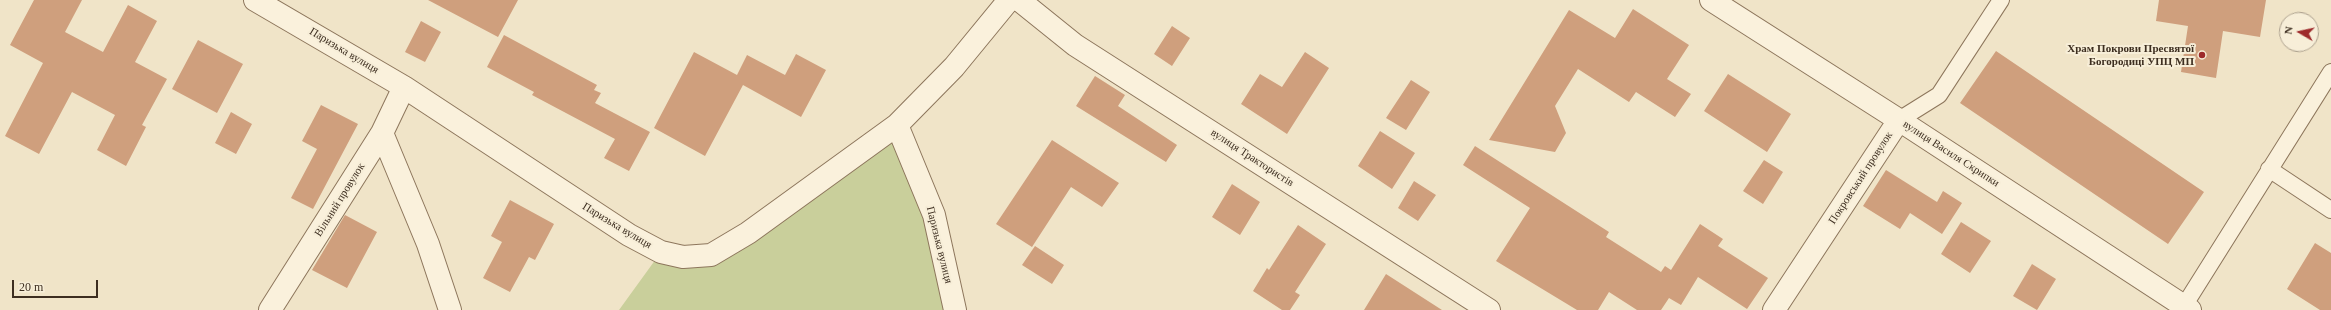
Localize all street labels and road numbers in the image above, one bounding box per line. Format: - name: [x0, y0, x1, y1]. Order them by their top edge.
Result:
- street label: Паризька вулиця: [307, 25, 381, 77]
- street label: вулиця Василя Скрипки: [1900, 118, 2002, 190]
- street label: вулиця Трактористів: [1208, 126, 1296, 190]
- street label: Покровський провулок: [1826, 129, 1896, 227]
- street label: Вільний провулок: [312, 161, 368, 239]
- street label: Паризька вулиця: [580, 200, 654, 252]
- street label: Паризька вулиця: [923, 205, 955, 285]

